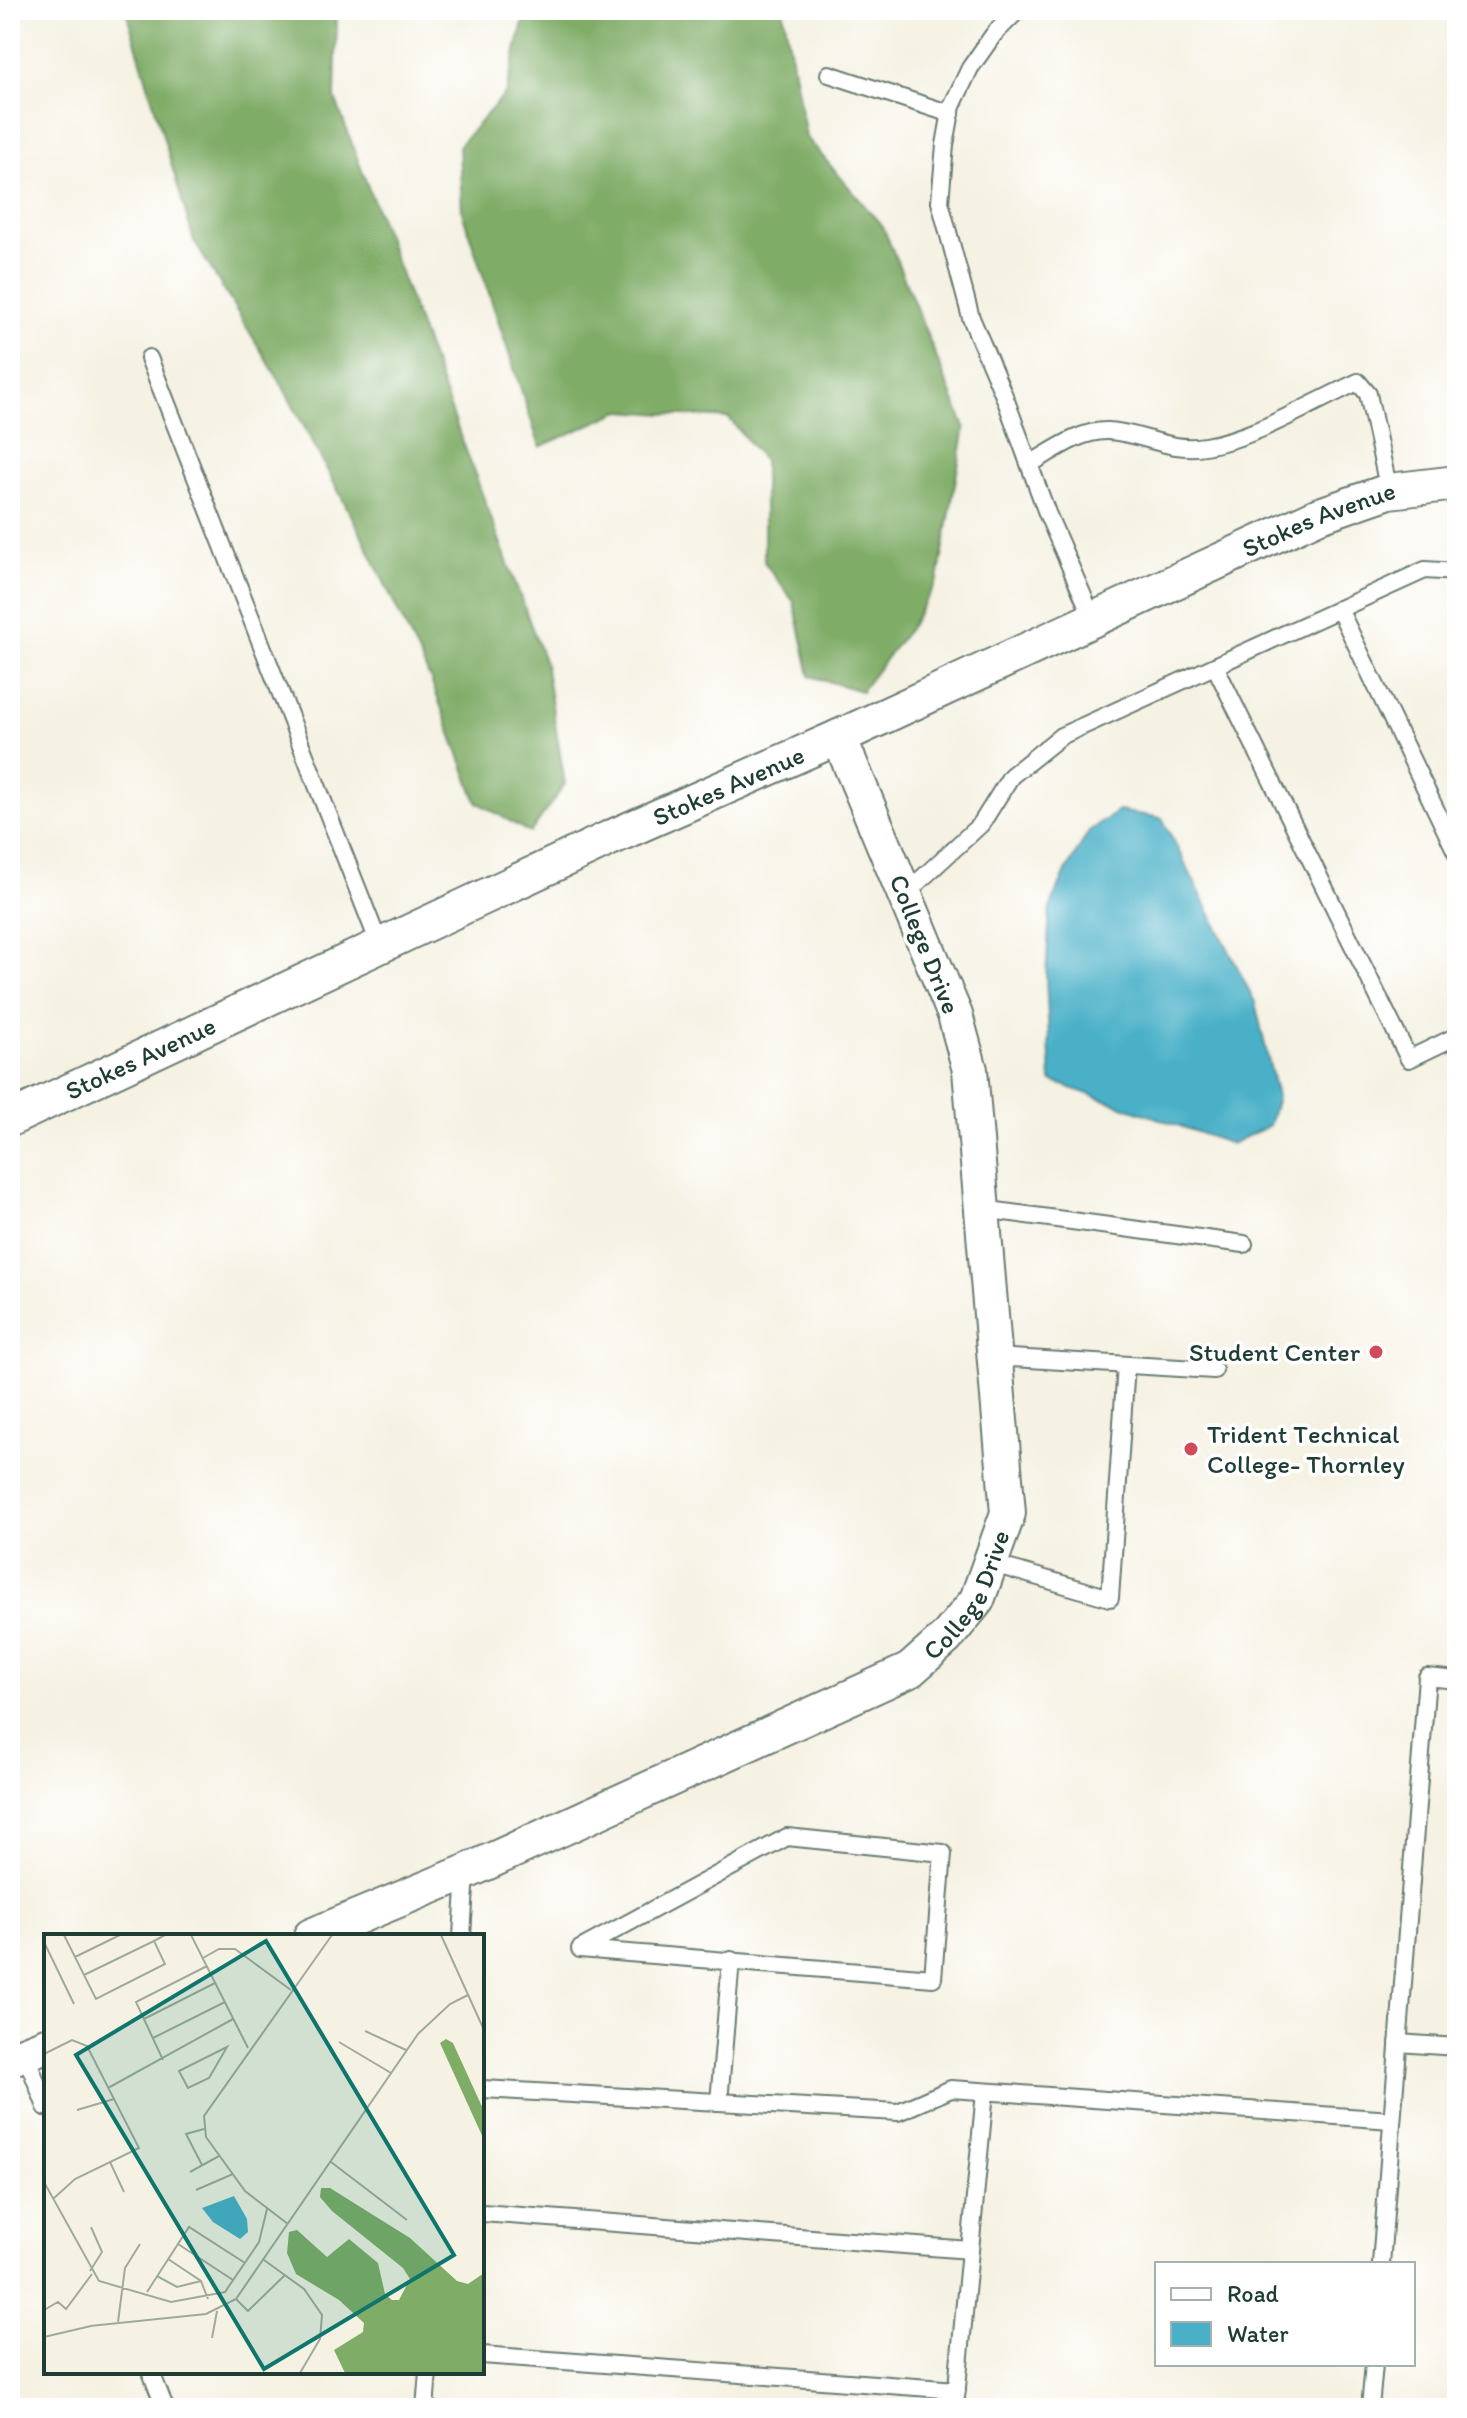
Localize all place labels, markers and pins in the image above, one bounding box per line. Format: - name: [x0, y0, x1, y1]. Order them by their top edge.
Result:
- place label: Student Center: [1189, 1336, 1361, 1368]
- marker: Student Center: [1367, 1343, 1385, 1361]
- place label: Trident Technical College- Thornley: [1207, 1418, 1405, 1480]
- marker: Trident Technical College- Thornley: [1182, 1440, 1200, 1458]

